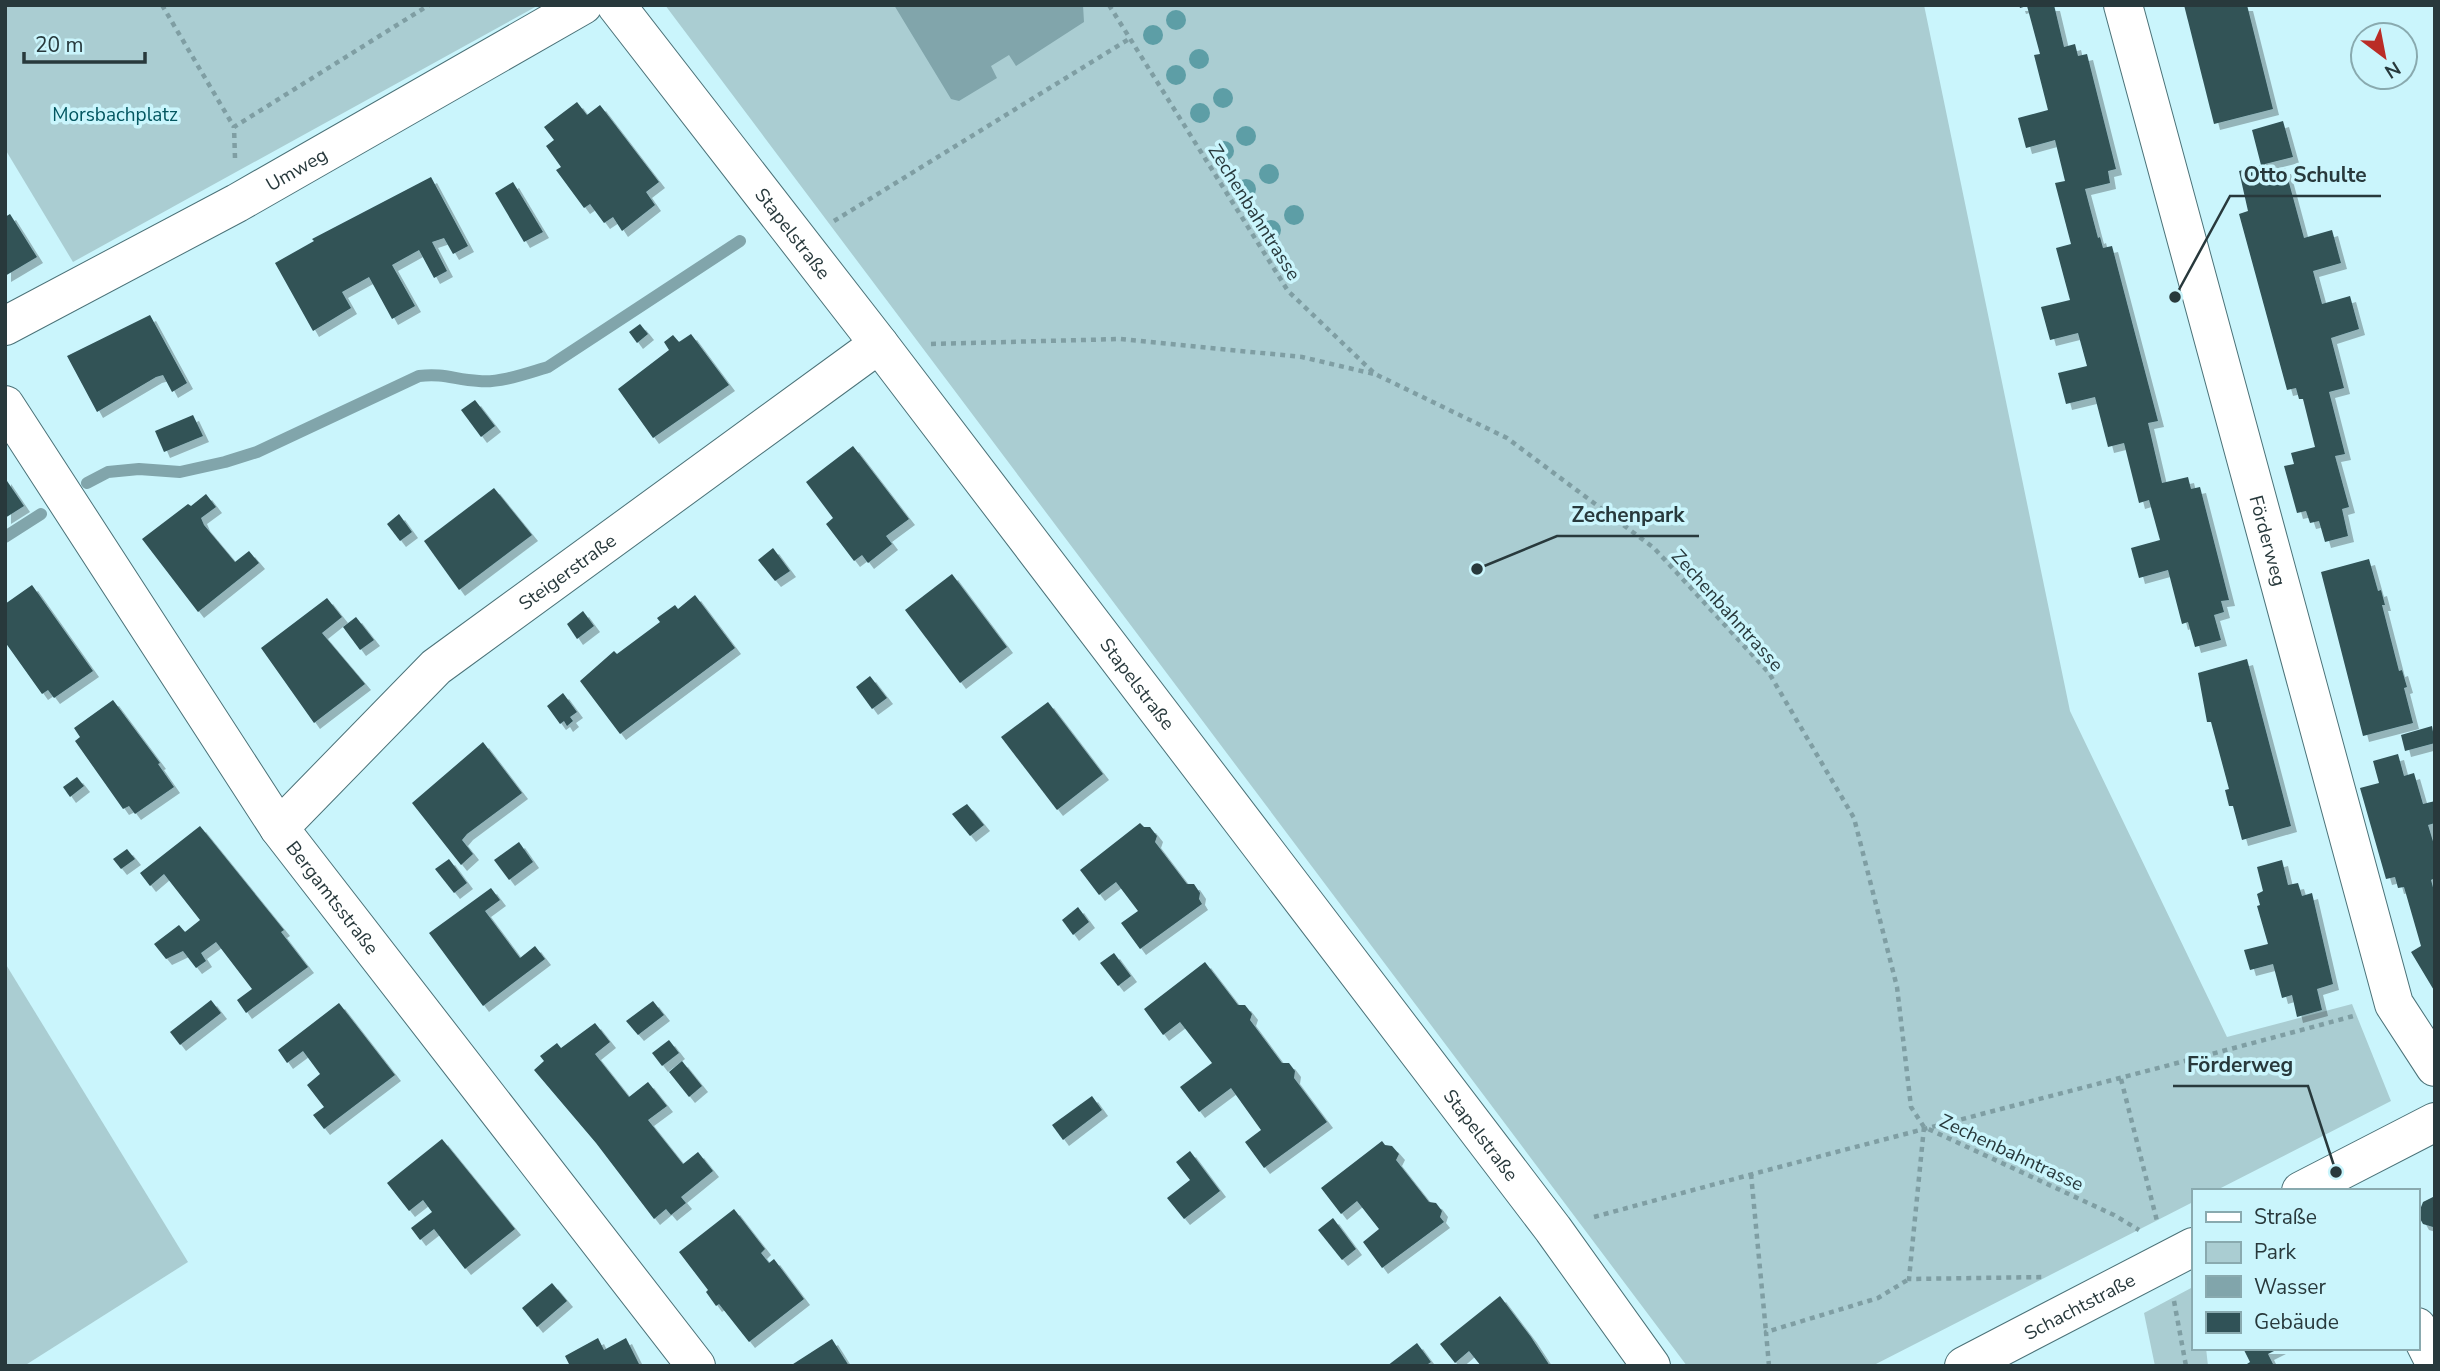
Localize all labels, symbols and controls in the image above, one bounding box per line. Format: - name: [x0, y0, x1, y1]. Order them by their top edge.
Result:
- scale bar: [24, 21, 145, 65]
- north arrow: [2349, 21, 2419, 91]
- text: 20 m: [35, 31, 84, 59]
- text: N: [2380, 55, 2405, 84]
- park label: Morsbachplatz: [52, 102, 178, 128]
- street label: Zechenbahntrasse: [1202, 139, 1307, 286]
- street label: Umweg: [261, 142, 332, 198]
- callout: Otto Schulte: [2230, 154, 2381, 196]
- text: Otto Schulte: [2243, 161, 2367, 189]
- street label: Stapelstraße: [749, 183, 836, 285]
- street label: Förderweg: [2243, 493, 2292, 589]
- callout: Zechenpark: [1557, 494, 1699, 536]
- text: Zechenpark: [1571, 501, 1685, 529]
- street label: Steigerstraße: [513, 528, 622, 617]
- street label: Zechenbahntrasse: [1665, 544, 1789, 677]
- street label: Stapelstraße: [1093, 633, 1180, 736]
- street label: Bergamtsstraße: [280, 836, 384, 960]
- callout: Förderweg: [2173, 1044, 2308, 1086]
- text: Förderweg: [2187, 1051, 2293, 1079]
- street label: Stapelstraße: [1437, 1084, 1524, 1187]
- street label: Zechenbahntrasse: [1935, 1108, 2088, 1198]
- legend: [2192, 1189, 2419, 1350]
- text: Straße: [2254, 1203, 2317, 1231]
- text: Park: [2254, 1238, 2296, 1266]
- street label: Schachtstraße: [2020, 1267, 2140, 1347]
- text: Wasser: [2254, 1273, 2326, 1301]
- text: Gebäude: [2254, 1308, 2339, 1336]

